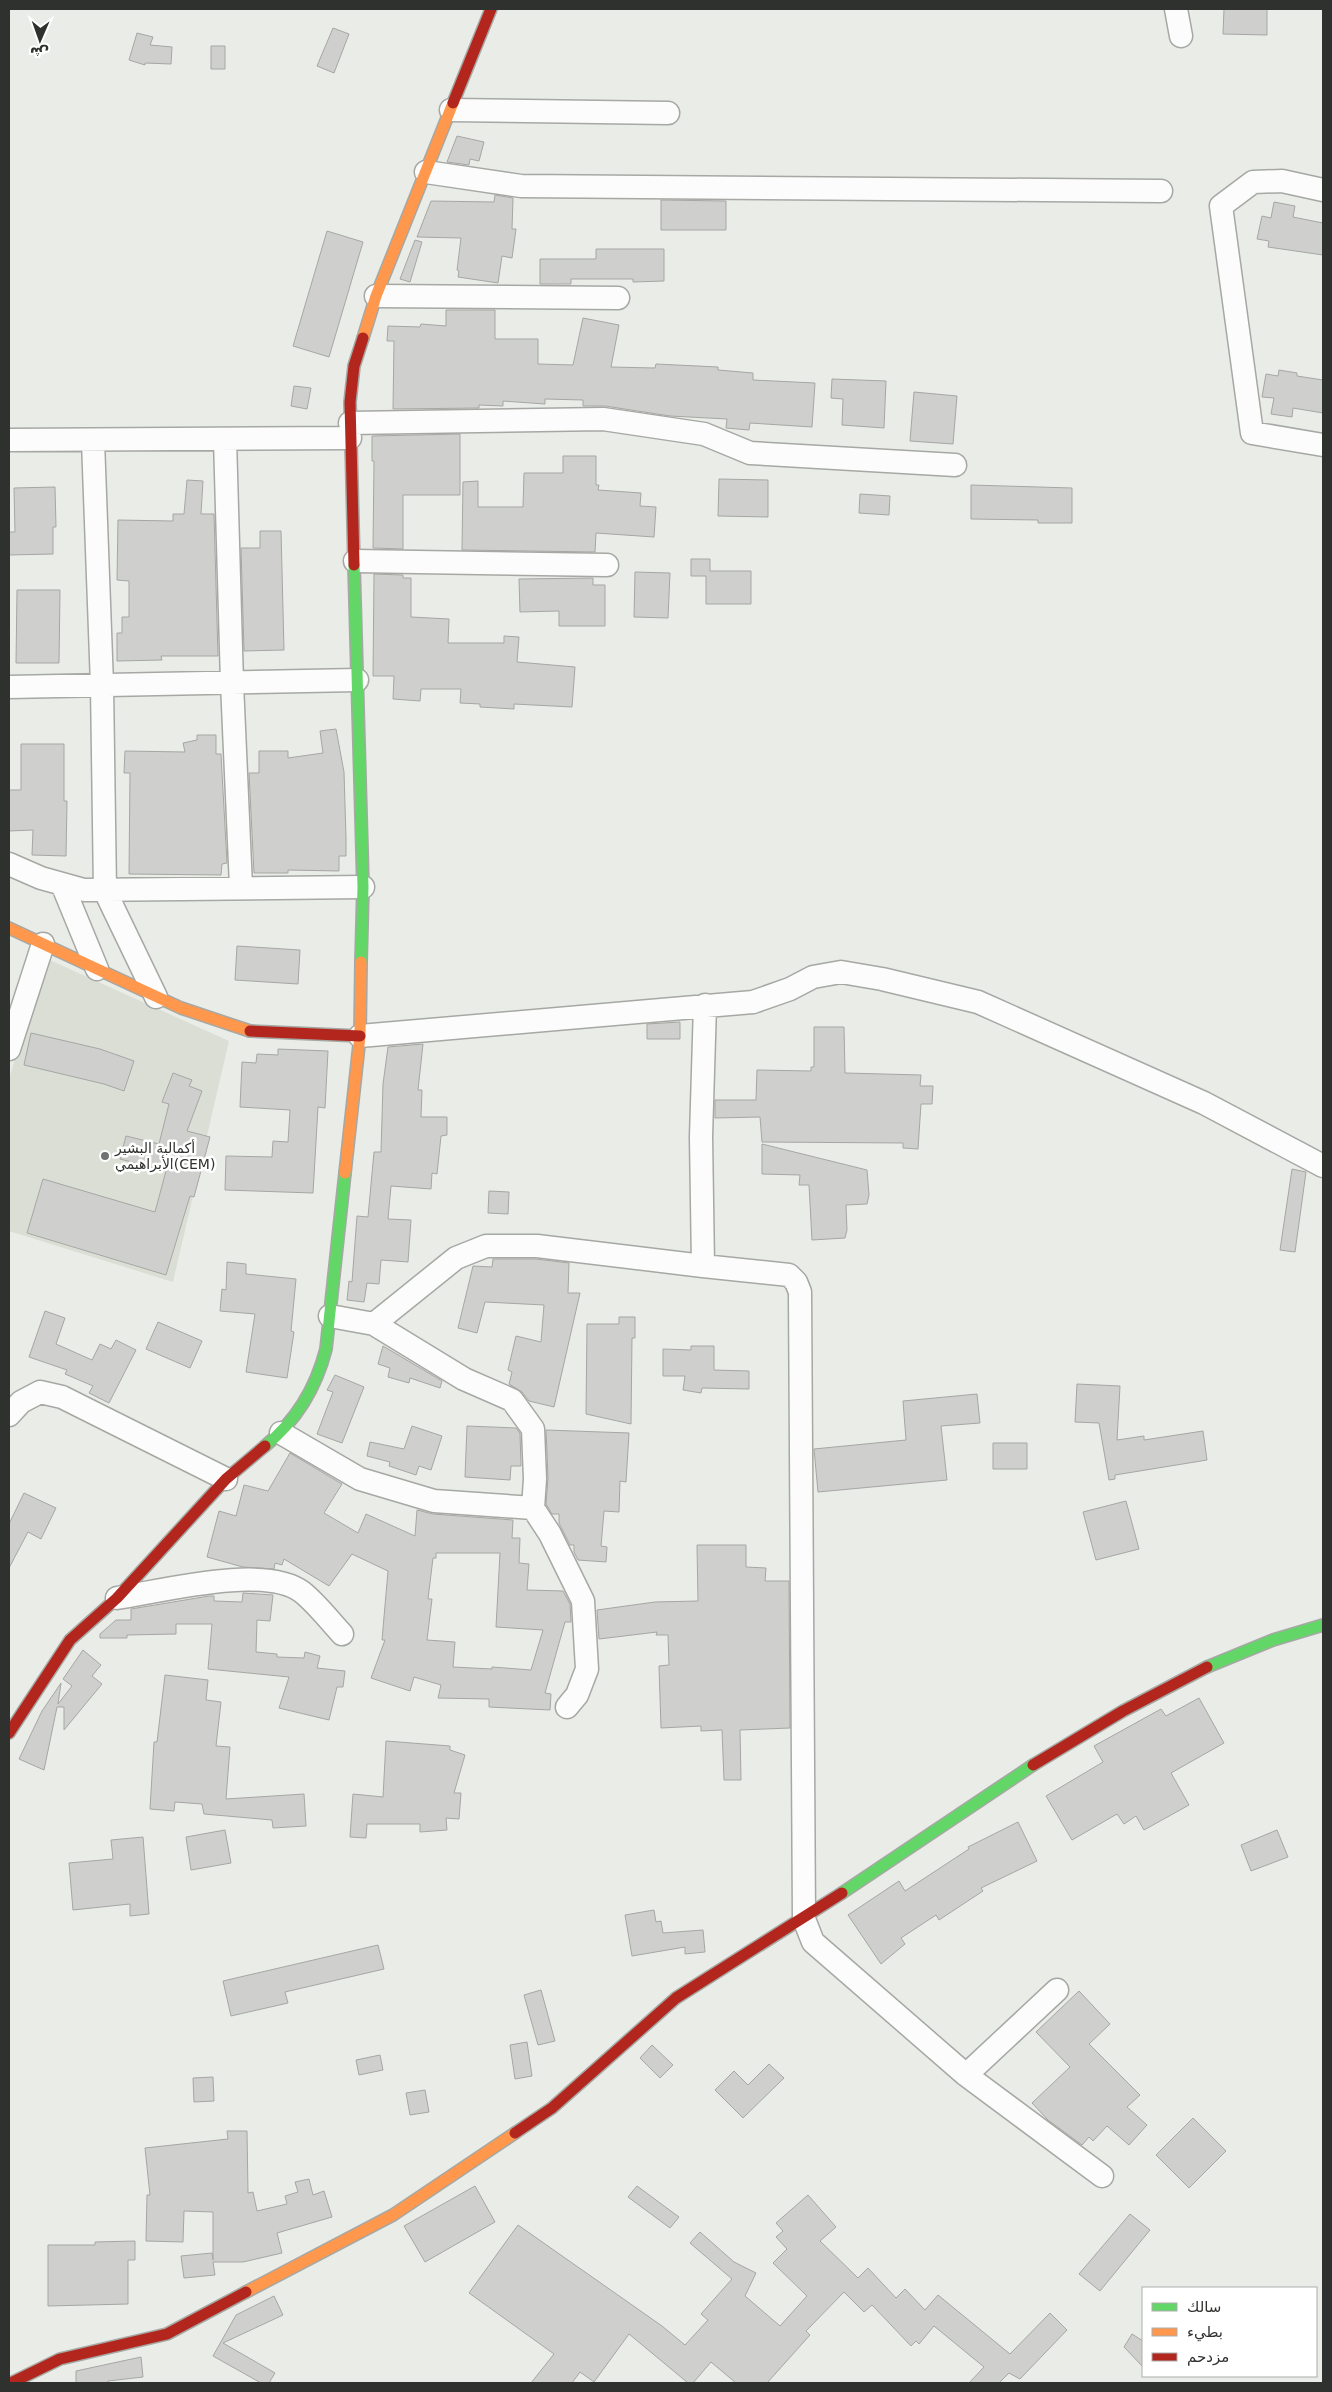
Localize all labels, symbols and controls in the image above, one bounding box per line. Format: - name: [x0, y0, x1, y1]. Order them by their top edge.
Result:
- north arrow: [15, 15, 65, 65]
- text: ش: [30, 45, 49, 61]
- place label: أكمالية البشير الأبراهيمي(CEM): [114, 1139, 215, 1173]
- marker: أكمالية البشير الأبراهيمي(CEM): [99, 1150, 111, 1162]
- legend: [1142, 2287, 1317, 2377]
- text: سالك: [1187, 2298, 1221, 2316]
- text: بطيء: [1187, 2323, 1223, 2342]
- text: مزدحم: [1187, 2348, 1229, 2366]

